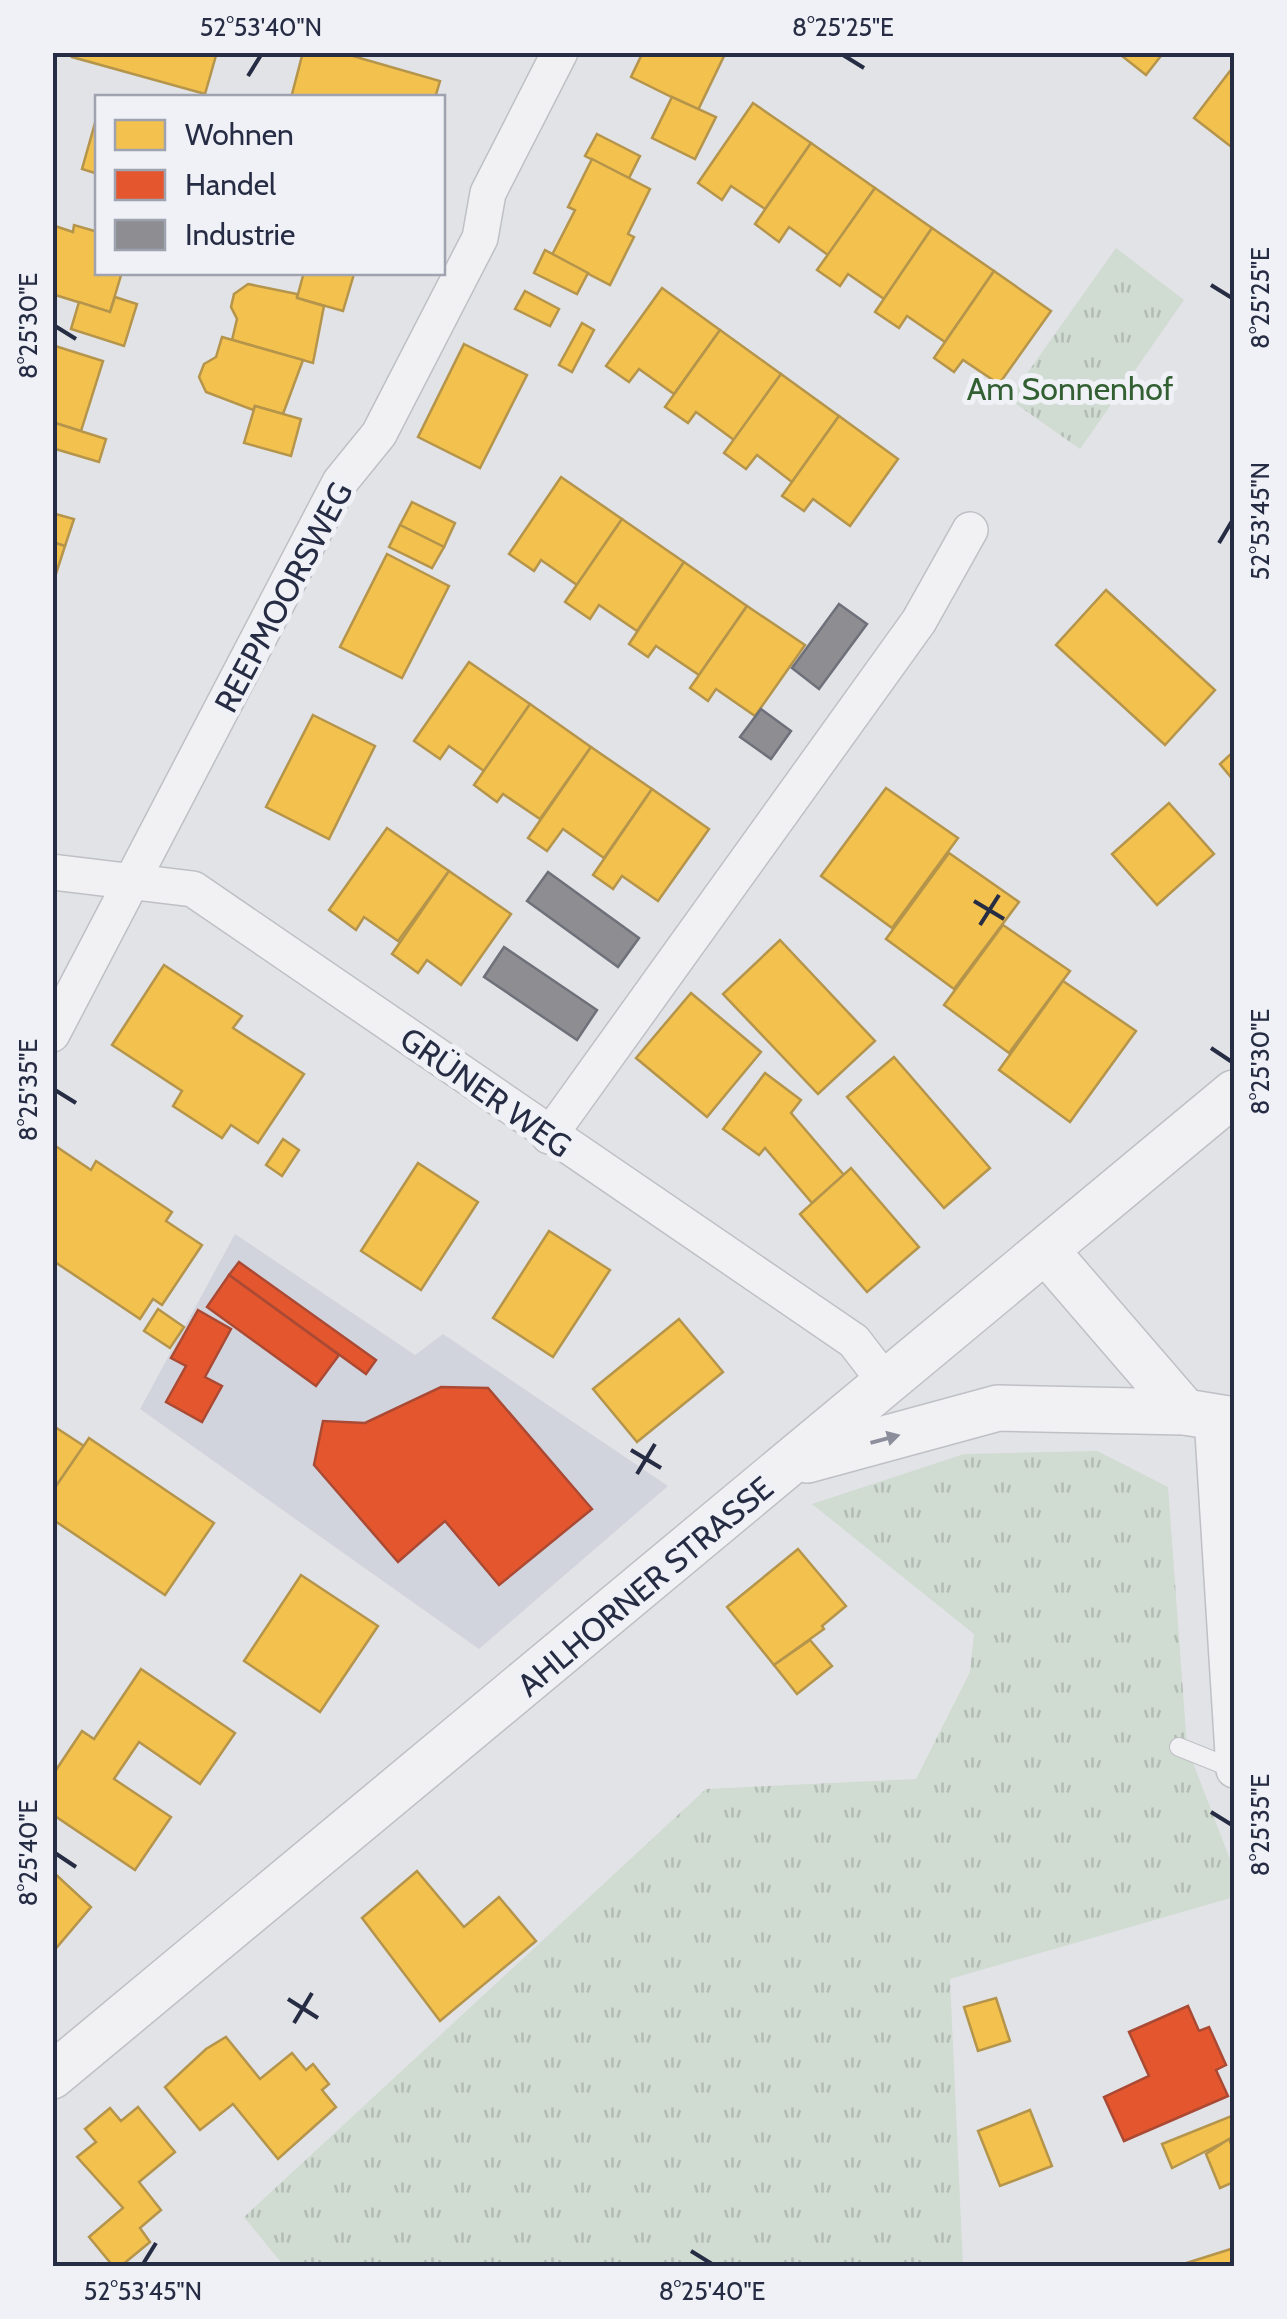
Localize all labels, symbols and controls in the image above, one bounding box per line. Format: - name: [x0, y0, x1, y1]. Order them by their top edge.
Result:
- text: 52°53'40"N: [200, 12, 322, 42]
- text: 8°25'25"E: [792, 12, 894, 42]
- legend: [95, 95, 445, 275]
- text: Wohnen: [185, 116, 294, 153]
- text: Handel: [185, 166, 276, 203]
- text: Industrie: [185, 216, 295, 253]
- text: 8°25'25"E: [1245, 247, 1275, 349]
- text: 8°25'30"E: [13, 273, 43, 379]
- park label: Am Sonnenhof: [967, 369, 1174, 408]
- text: 52°53'45"N: [1245, 462, 1275, 580]
- street label: REEPMOORSWEG: [206, 475, 360, 719]
- text: 8°25'30"E: [1245, 1009, 1275, 1115]
- street label: GRÜNER WEG: [393, 1019, 579, 1165]
- text: 8°25'35"E: [13, 1039, 43, 1141]
- one-way arrow: [869, 1431, 900, 1447]
- street label: AHLHORNER STRASSE: [509, 1468, 781, 1704]
- text: 8°25'35"E: [1245, 1774, 1275, 1876]
- text: 8°25'40"E: [13, 1800, 43, 1906]
- text: 52°53'45"N: [84, 2276, 202, 2306]
- text: 8°25'40"E: [659, 2276, 765, 2306]

